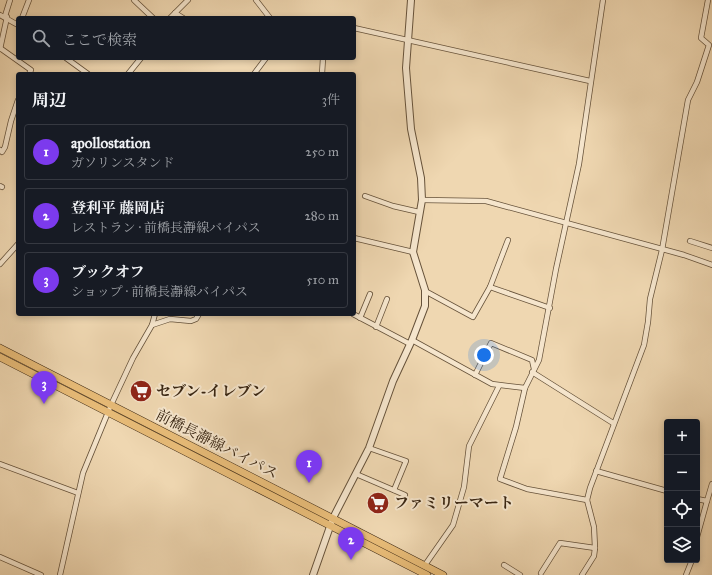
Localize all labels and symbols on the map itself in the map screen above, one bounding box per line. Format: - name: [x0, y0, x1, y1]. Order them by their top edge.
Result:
- your location: [474, 345, 494, 365]
- pin: 3: [31, 371, 57, 404]
- supermarket icon: セブン-イレブン: [128, 378, 154, 404]
- place label: セブン-イレブン: [156, 382, 266, 400]
- street label: 前橋長瀞線バイパス: [153, 405, 281, 483]
- pin: 1: [296, 450, 322, 483]
- supermarket icon: ファミリーマート: [365, 490, 391, 516]
- place label: ファミリーマート: [394, 494, 514, 512]
- pin: 2: [338, 527, 364, 560]

